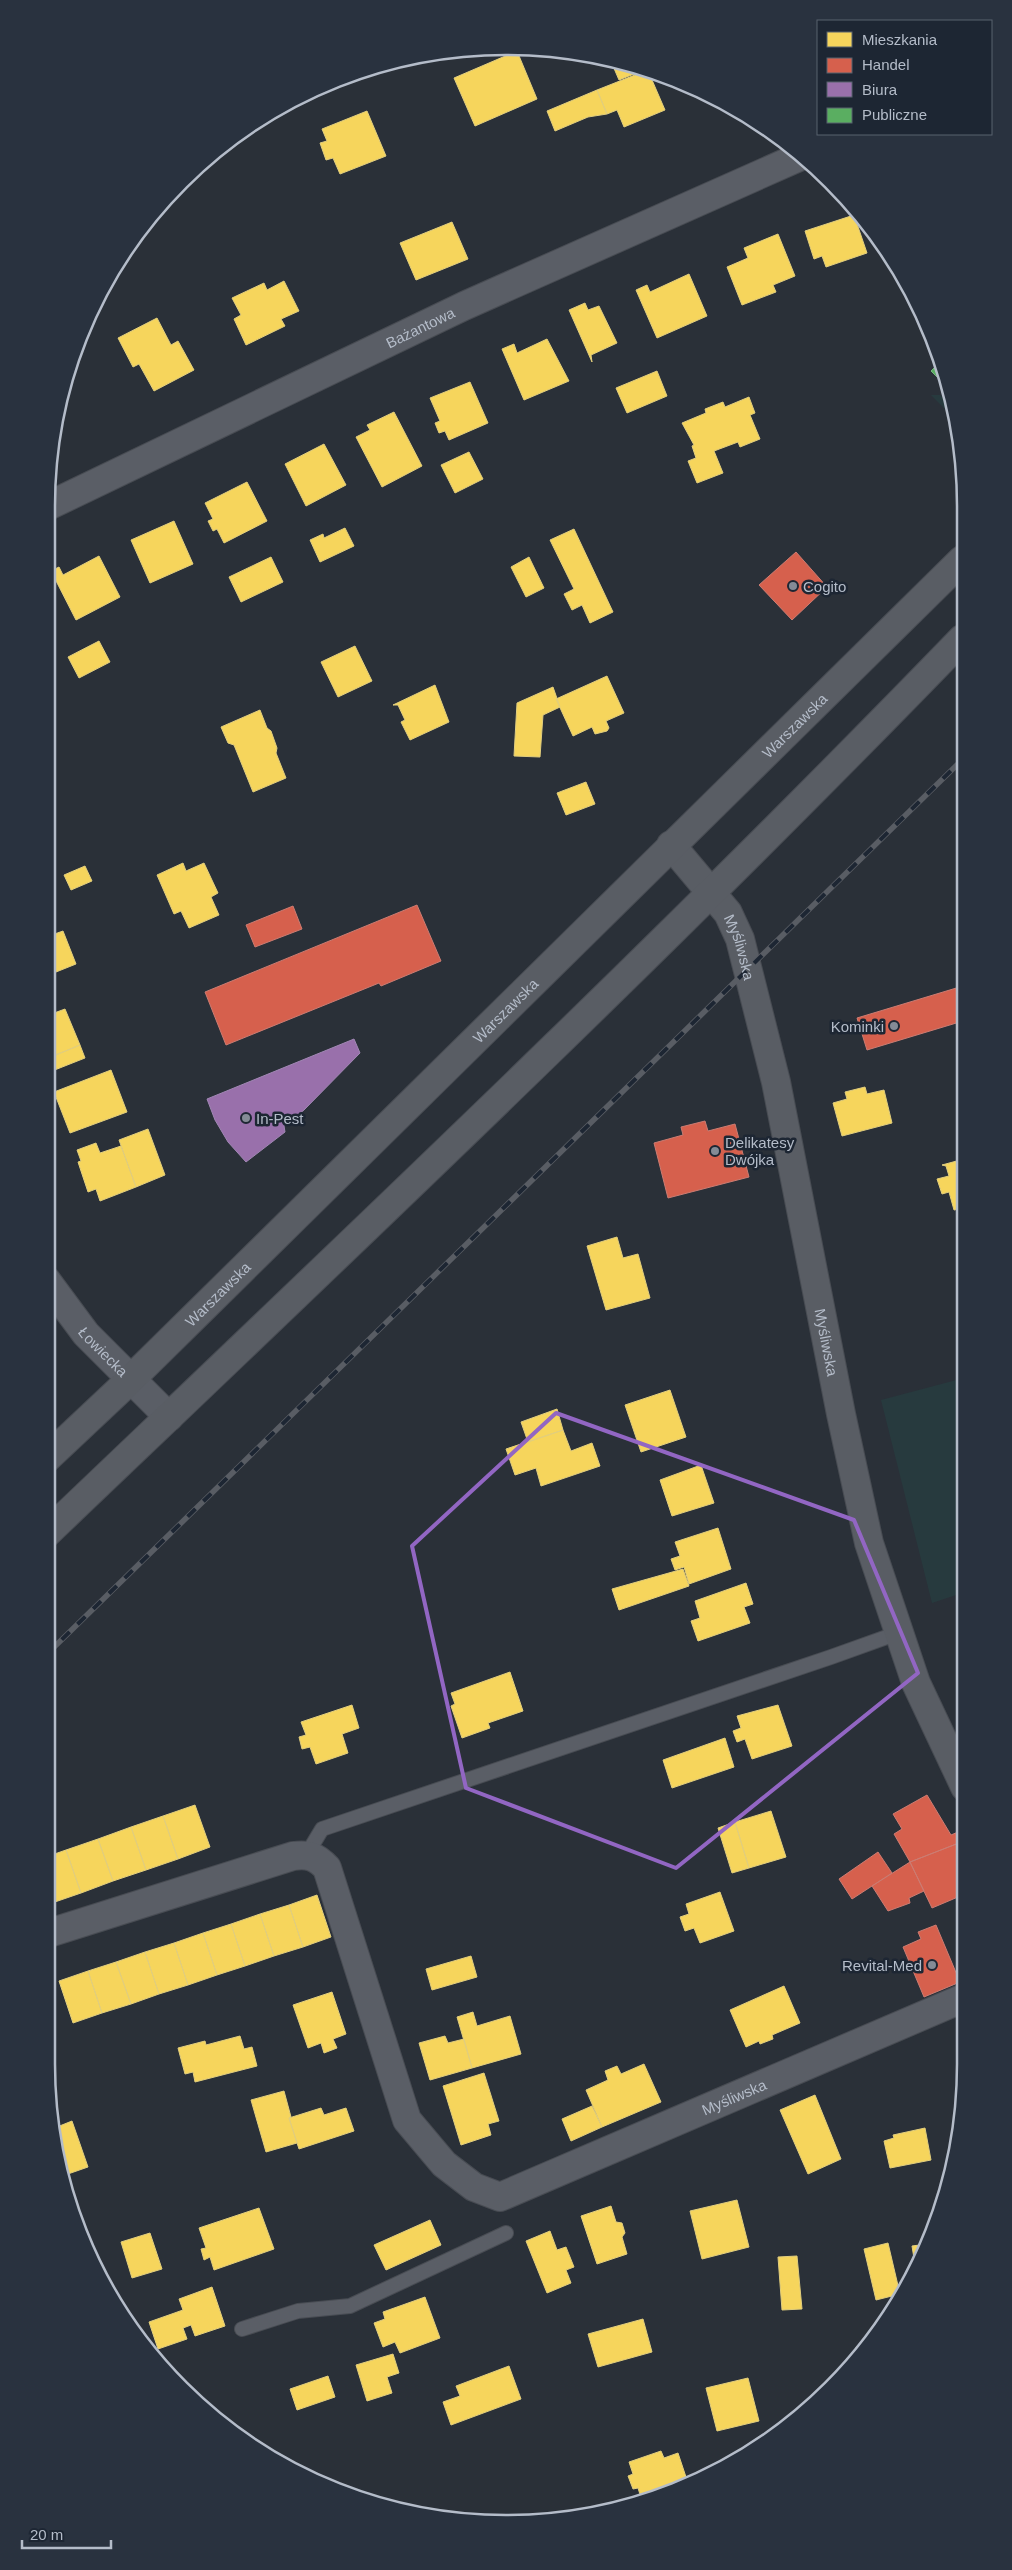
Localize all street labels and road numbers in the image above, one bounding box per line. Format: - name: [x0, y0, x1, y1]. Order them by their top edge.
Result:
- street label: Bażantowa: [383, 303, 458, 351]
- street label: Warszawska: [758, 689, 831, 761]
- street label: Myśliwska: [721, 911, 759, 982]
- street label: Warszawska: [469, 974, 542, 1046]
- street label: Warszawska: [181, 1258, 254, 1330]
- street label: Myśliwska: [812, 1307, 842, 1378]
- street label: Łowiecka: [75, 1324, 132, 1380]
- street label: Myśliwska: [699, 2075, 769, 2118]

